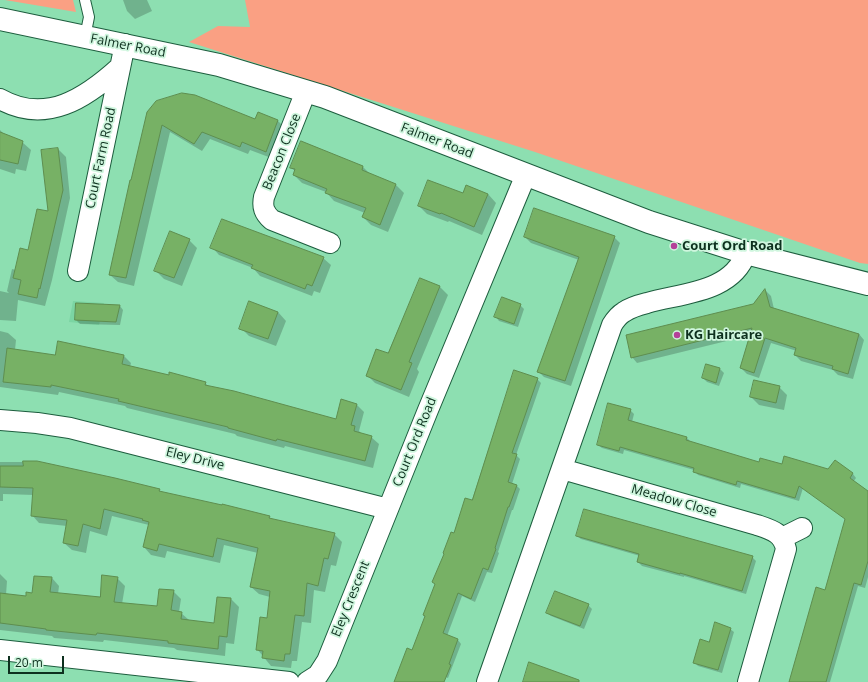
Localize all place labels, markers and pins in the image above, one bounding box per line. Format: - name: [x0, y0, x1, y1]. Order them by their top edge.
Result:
- place label: Court Ord Road: [682, 238, 782, 254]
- marker: Court Ord Road: [669, 241, 679, 251]
- place label: KG Haircare: [685, 327, 762, 343]
- marker: KG Haircare: [672, 330, 682, 340]

